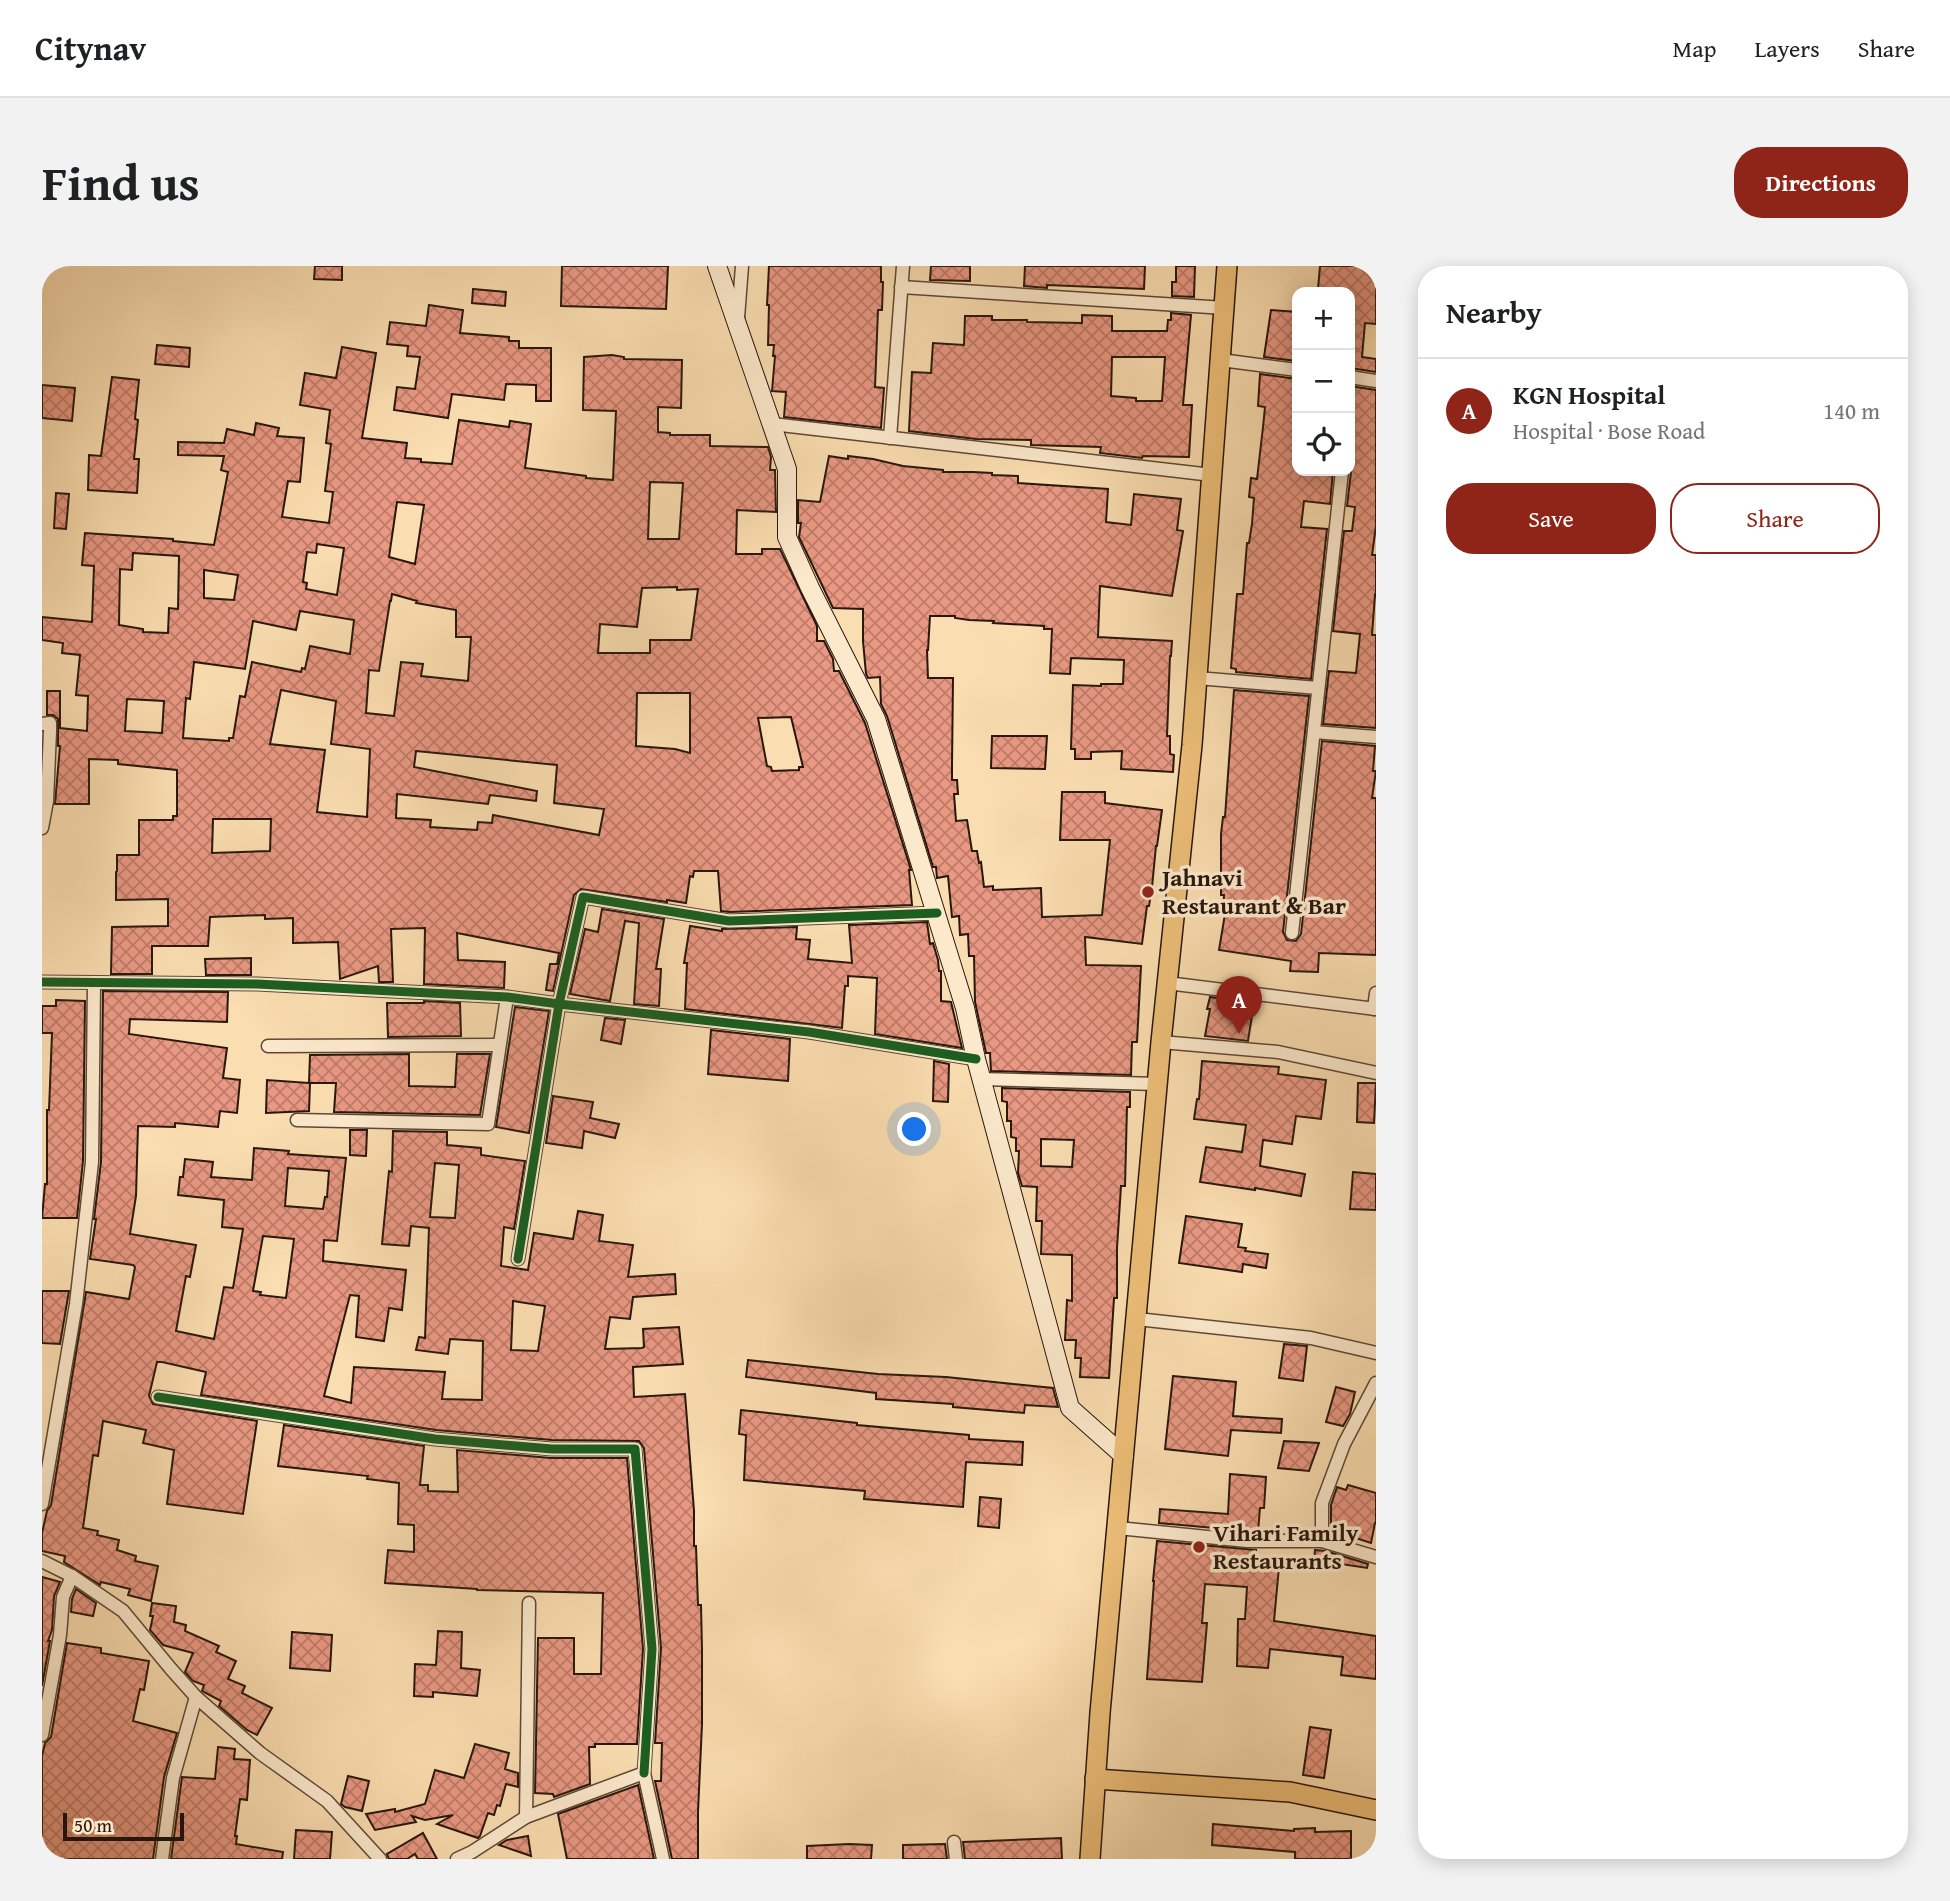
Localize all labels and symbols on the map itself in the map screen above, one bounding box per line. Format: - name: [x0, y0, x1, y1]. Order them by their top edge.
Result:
- place label: Jahnavi Restaurant & Bar: [1158, 860, 1346, 923]
- marker: Jahnavi Restaurant & Bar: [1140, 884, 1156, 900]
- pin: A: [1216, 976, 1262, 1034]
- your location: [897, 1112, 931, 1146]
- place label: Vihari Family Restaurants: [1213, 1515, 1359, 1578]
- marker: Vihari Family Restaurants: [1191, 1539, 1207, 1555]
- scale bar: [63, 1810, 184, 1842]

